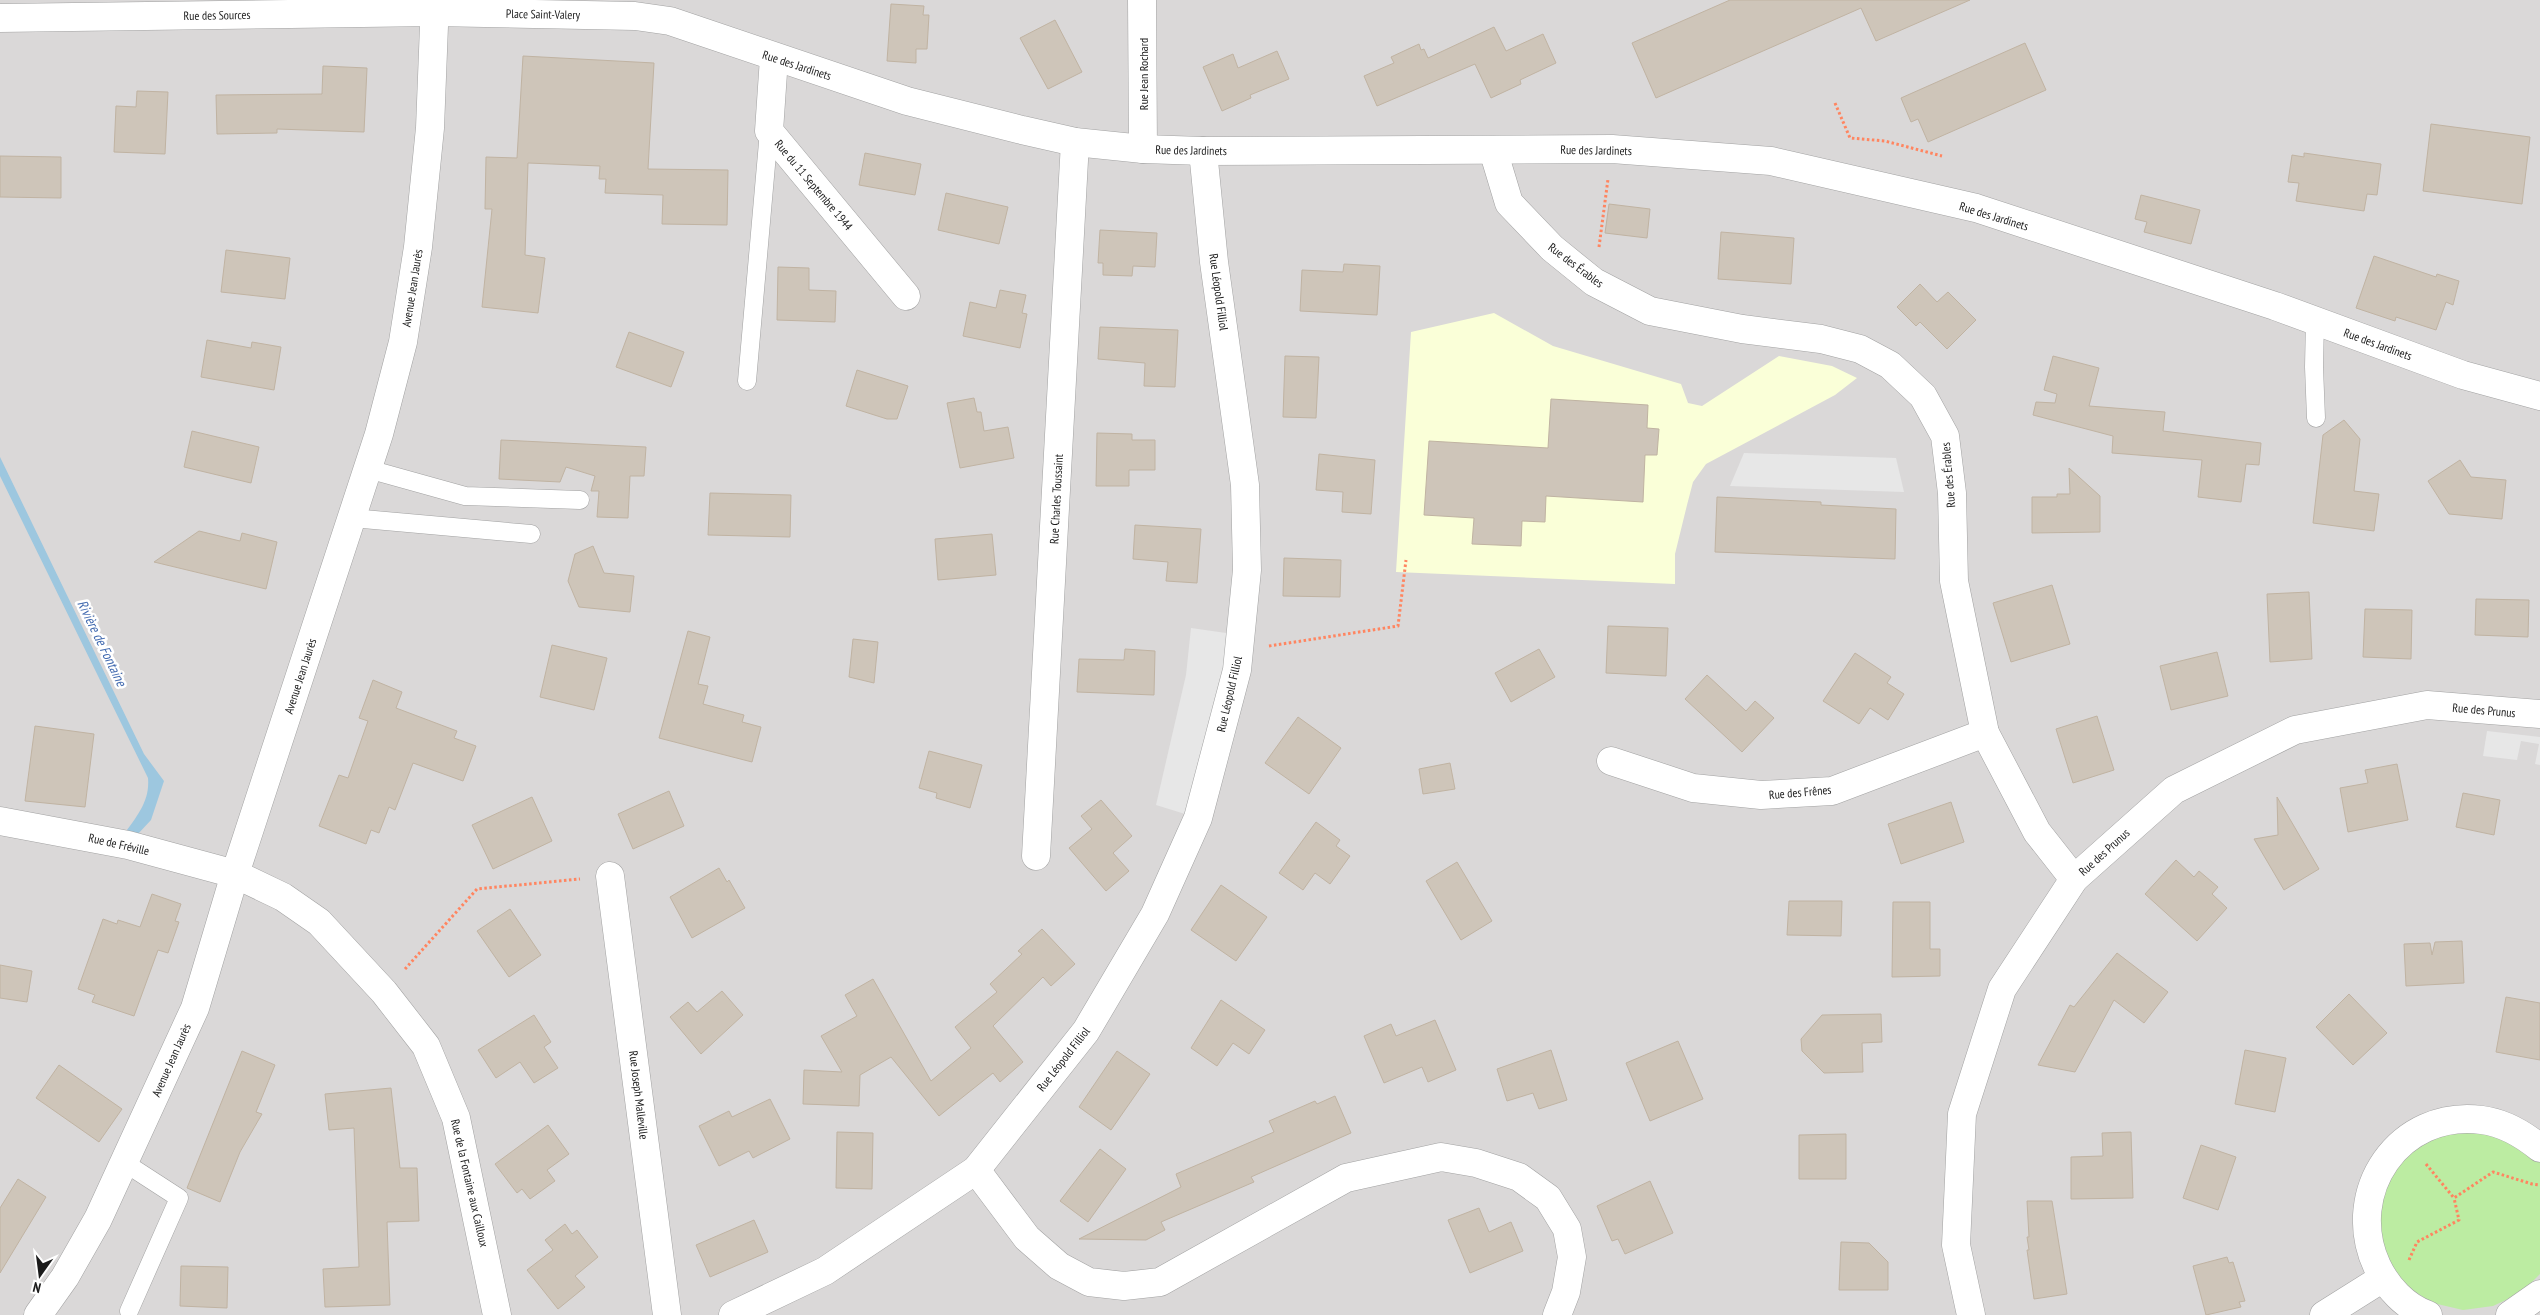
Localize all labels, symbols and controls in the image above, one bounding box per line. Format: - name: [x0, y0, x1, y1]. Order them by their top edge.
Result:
- street label: Place Saint-Valery: [506, 6, 581, 22]
- street label: Rue des Sources: [183, 7, 251, 23]
- street label: Rue Jean Rochard: [1136, 38, 1151, 110]
- street label: Rue des Jardinets: [761, 47, 833, 83]
- street label: Rue du 11 Septembre 1944: [772, 137, 857, 234]
- street label: Rue des Jardinets: [1155, 142, 1227, 158]
- street label: Rue des Jardinets: [1560, 142, 1632, 158]
- street label: Rue des Jardinets: [1958, 198, 2030, 234]
- street label: Rue des Érables: [1545, 239, 1607, 291]
- street label: Avenue Jean Jaurès: [398, 248, 426, 328]
- street label: Rue Léopold Filliol: [1206, 253, 1232, 332]
- street label: Rue des Jardinets: [2342, 325, 2414, 363]
- street label: Rue des Érables: [1938, 442, 1958, 508]
- street label: Rue Charles Toussaint: [1046, 453, 1066, 544]
- water label: Rivière de Fontaine: [73, 597, 131, 690]
- street label: Avenue Jean Jaurès: [281, 636, 319, 716]
- street label: Rue Léopold Filliol: [1213, 654, 1245, 734]
- street label: Rue des Prunus: [2452, 700, 2516, 720]
- street label: Rue des Frênes: [1768, 782, 1832, 802]
- street label: Rue des Prunus: [2075, 825, 2133, 879]
- street label: Rue de Fréville: [87, 830, 151, 858]
- street label: Avenue Jean Jaurès: [148, 1021, 194, 1099]
- street label: Rue Léopold Filliol: [1033, 1024, 1093, 1094]
- street label: Rue Joseph Malleville: [626, 1050, 652, 1140]
- street label: Rue de la Fontaine aux Cailloux: [448, 1117, 492, 1249]
- north arrow: [15, 1250, 65, 1300]
- text: N: [31, 1278, 43, 1297]

